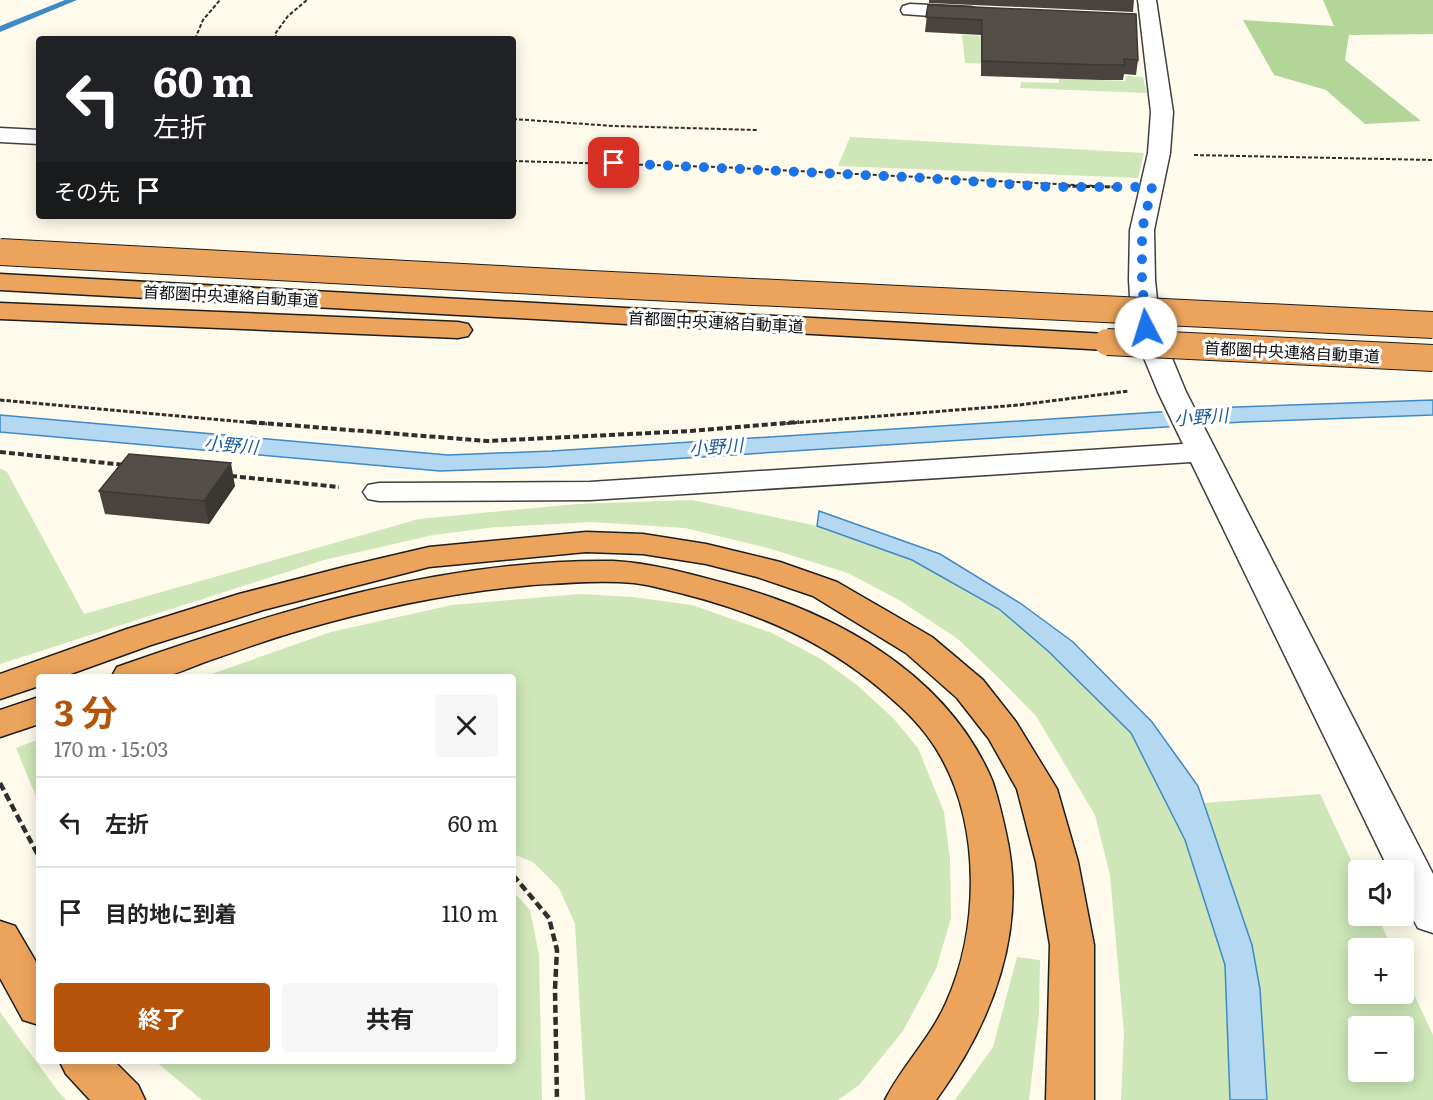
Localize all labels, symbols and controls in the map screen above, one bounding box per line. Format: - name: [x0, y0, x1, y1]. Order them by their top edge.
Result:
- text: 60 m: [153, 48, 254, 110]
- icon: left: [54, 60, 132, 138]
- text: 左折: [153, 105, 207, 145]
- pin: [588, 137, 639, 188]
- icon: arrive: [597, 146, 630, 179]
- text: その先: [54, 174, 120, 207]
- icon: arrive: [132, 174, 165, 207]
- street label: 首都圏中央連絡自動車道: [142, 278, 320, 312]
- position arrow: [1114, 296, 1178, 360]
- street label: 首都圏中央連絡自動車道: [627, 304, 805, 338]
- street label: 首都圏中央連絡自動車道: [1203, 334, 1381, 368]
- water label: 小野川: [1173, 401, 1231, 431]
- water label: 小野川: [203, 428, 261, 460]
- water label: 小野川: [688, 431, 746, 461]
- text: 3 分: [54, 684, 117, 737]
- button: close: [435, 694, 498, 757]
- text: 170 m · 15:03: [54, 733, 168, 763]
- icon: left: [54, 806, 87, 839]
- text: 左折: [105, 806, 149, 839]
- text: 60 m: [448, 806, 498, 839]
- map controls: [1348, 860, 1414, 1082]
- button: sound: [1348, 860, 1414, 926]
- icon: arrive: [54, 896, 87, 929]
- text: 目的地に到着: [105, 896, 237, 929]
- text: 110 m: [442, 896, 498, 929]
- button: +: [1348, 938, 1414, 1004]
- button: 終了: [54, 983, 270, 1052]
- button: 共有: [282, 983, 498, 1052]
- button: −: [1348, 1016, 1414, 1082]

